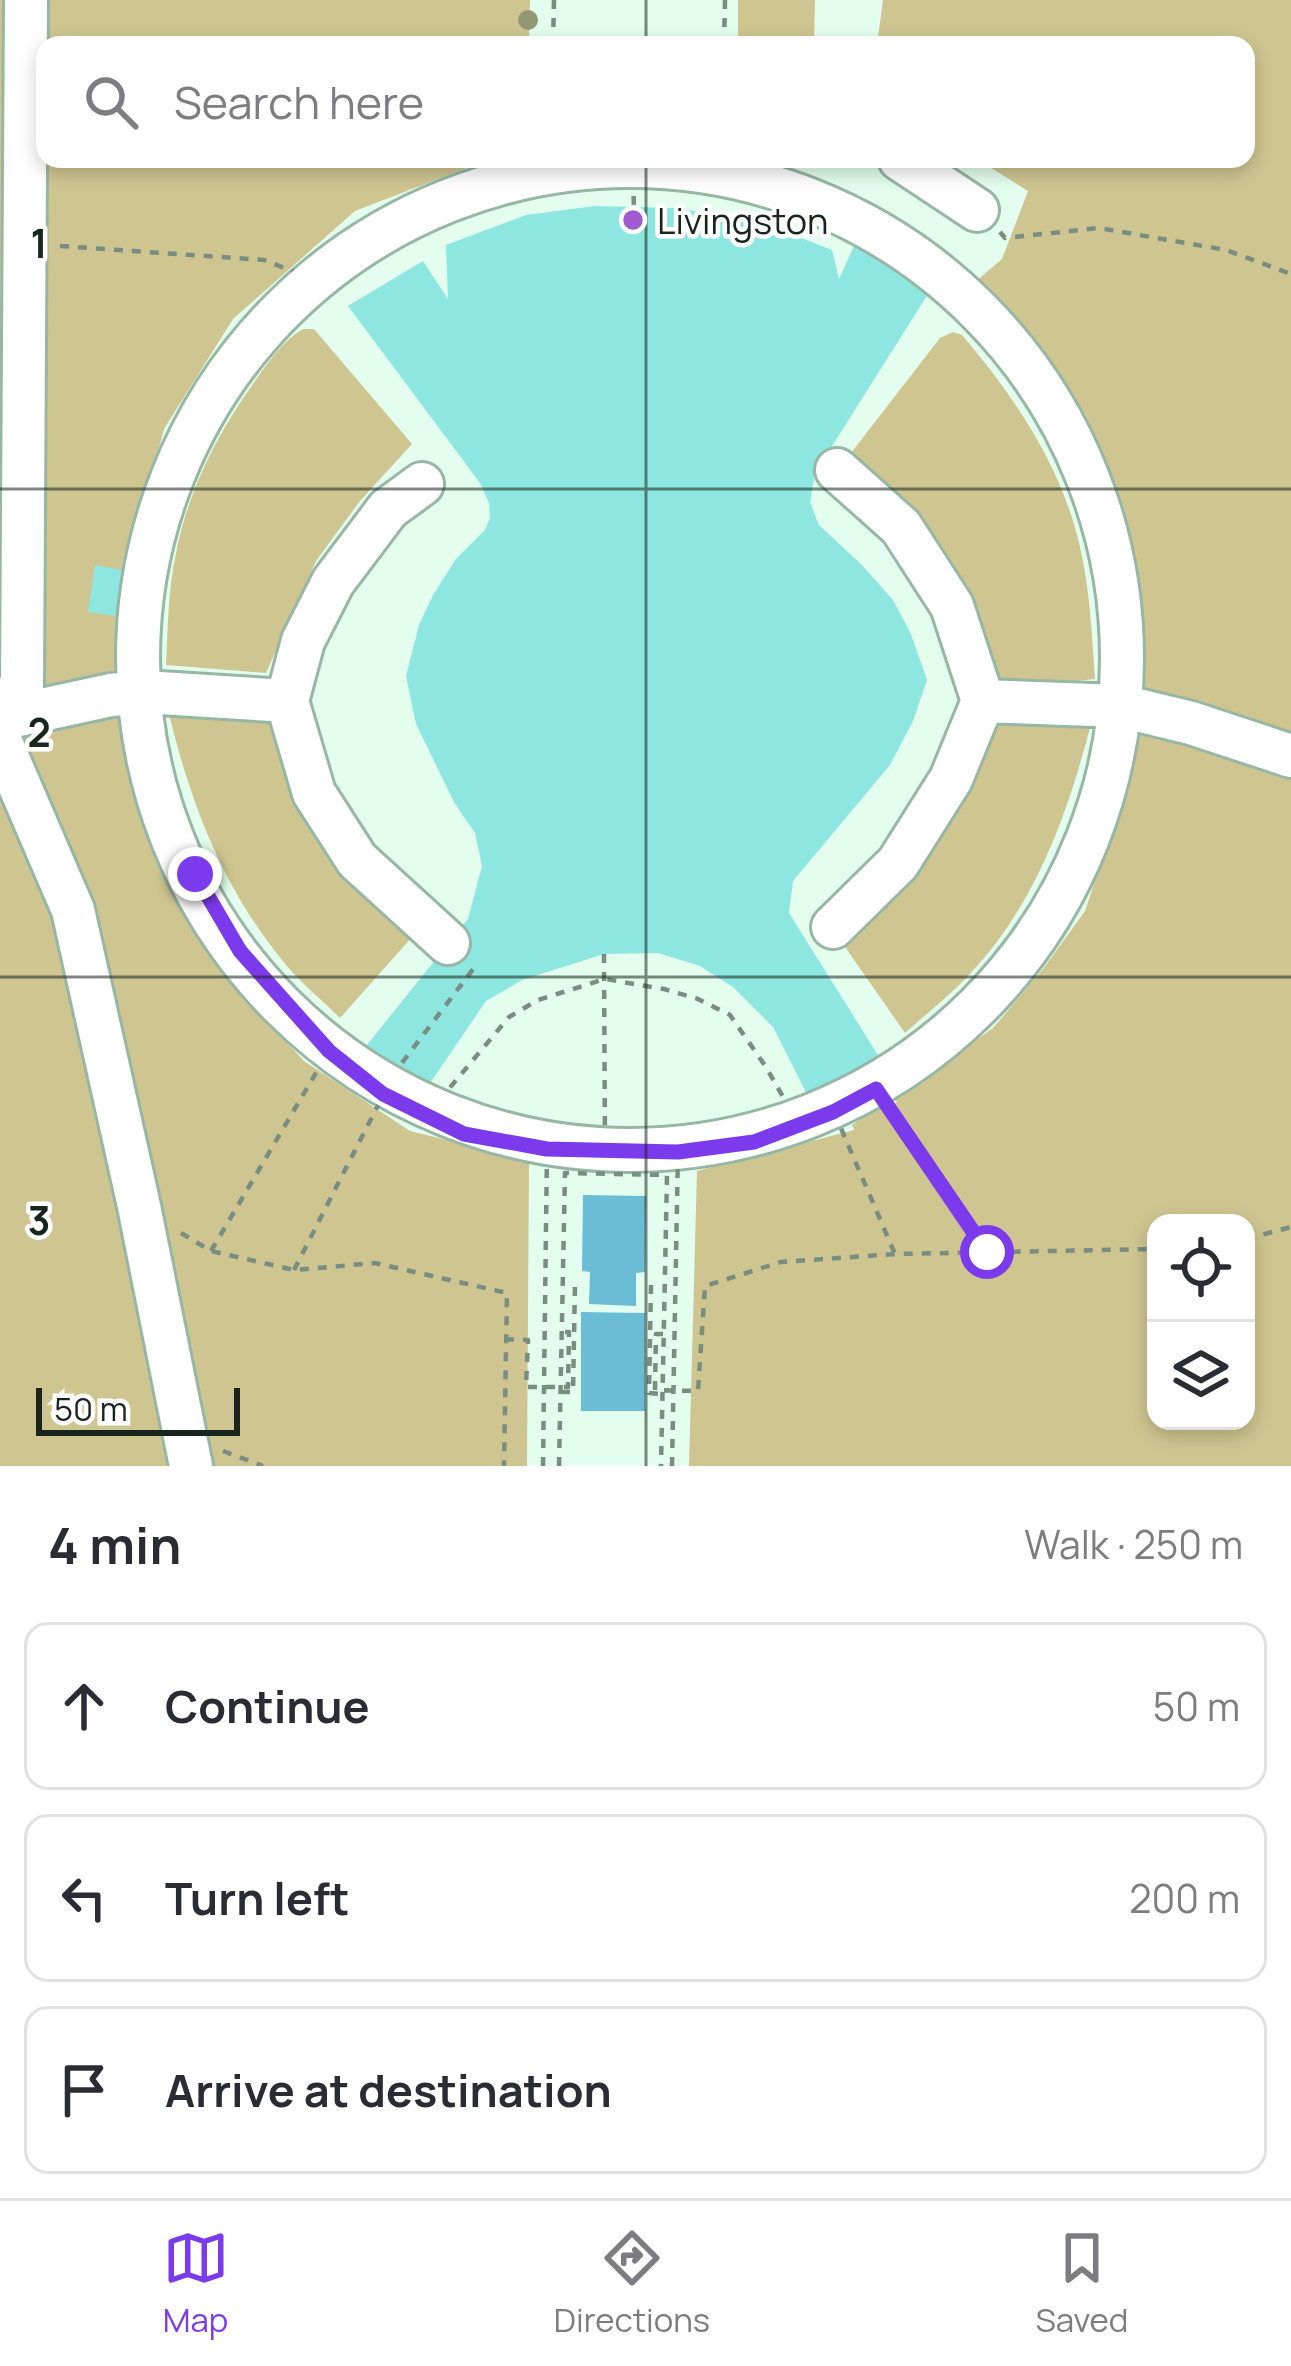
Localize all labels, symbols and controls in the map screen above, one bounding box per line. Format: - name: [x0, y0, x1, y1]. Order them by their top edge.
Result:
- search box: [36, 36, 1255, 168]
- icon: search: [78, 69, 144, 135]
- text: Search here: [174, 71, 424, 133]
- place label: Livingston: [657, 196, 828, 245]
- marker: Livingston: [620, 207, 646, 233]
- text: 1: [30, 216, 48, 270]
- text: 2: [27, 705, 51, 759]
- route end: [168, 847, 222, 901]
- text: 3: [28, 1193, 50, 1247]
- map controls: [1147, 1214, 1255, 1430]
- button: locate: [1147, 1214, 1255, 1322]
- route start: [960, 1225, 1014, 1279]
- button: layers: [1147, 1322, 1255, 1430]
- scale bar: [36, 1382, 240, 1435]
- text: 50 m: [54, 1386, 128, 1431]
- text: 4 min: [48, 1510, 181, 1579]
- text: Walk · 250 m: [1024, 1517, 1243, 1571]
- icon: ahead: [51, 1673, 117, 1739]
- text: Continue: [165, 1675, 370, 1737]
- text: 50 m: [1153, 1679, 1240, 1733]
- icon: left: [51, 1865, 117, 1931]
- text: Turn left: [165, 1867, 350, 1929]
- text: 200 m: [1129, 1871, 1240, 1925]
- icon: arrive: [51, 2057, 117, 2123]
- text: Arrive at destination: [165, 2059, 612, 2121]
- tab: Map: [163, 2225, 229, 2342]
- tab: Directions: [554, 2225, 710, 2342]
- tab: Saved: [1035, 2225, 1128, 2342]

